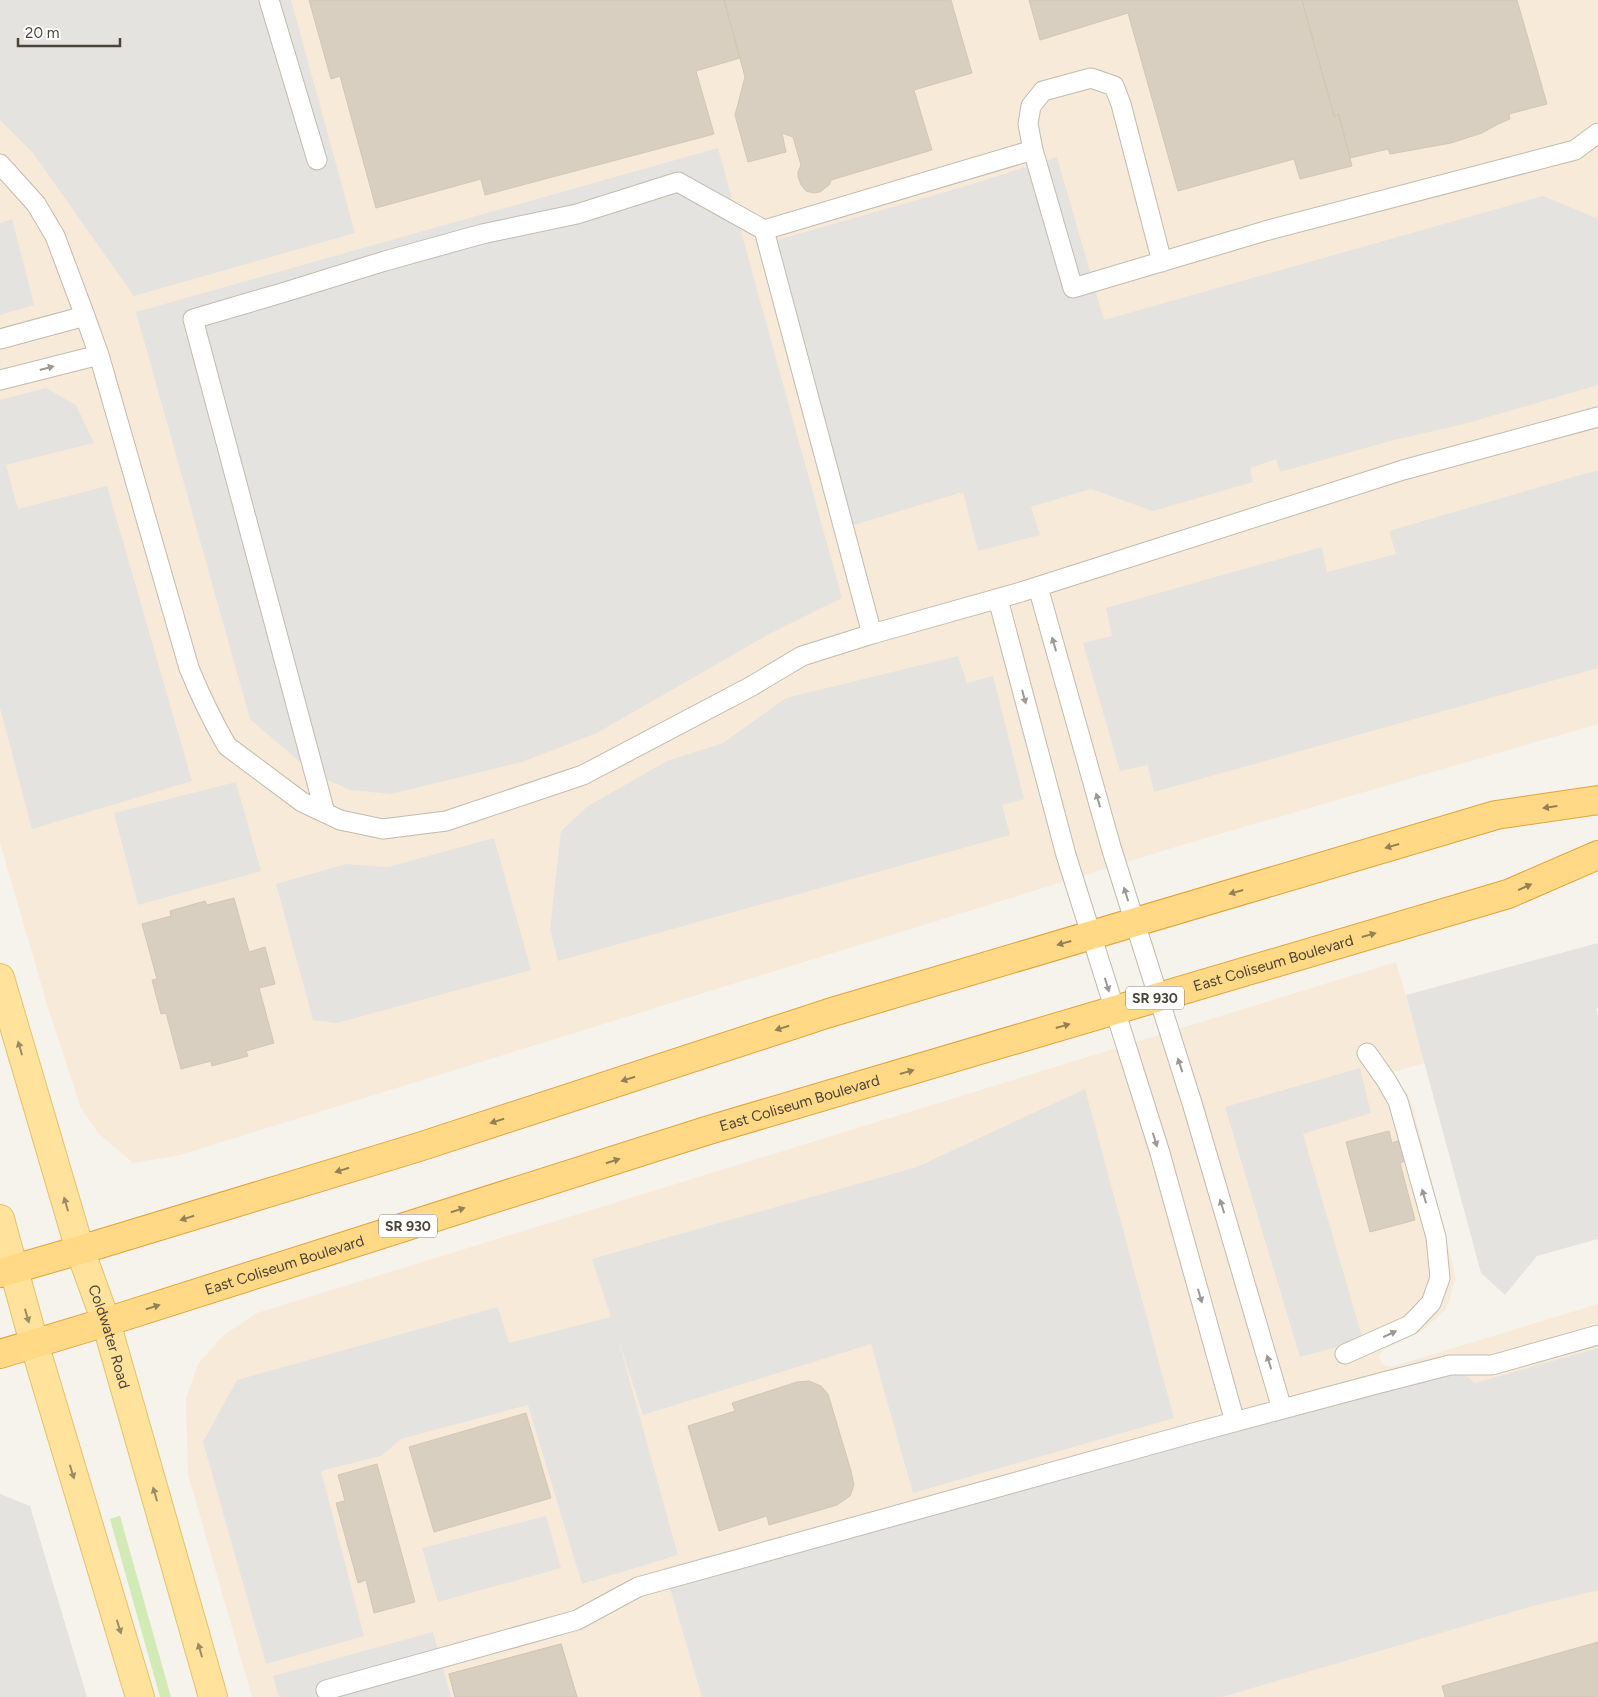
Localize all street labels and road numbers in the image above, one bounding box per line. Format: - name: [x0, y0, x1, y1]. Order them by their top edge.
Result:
- street label: East Coliseum Boulevard: [1191, 931, 1356, 995]
- road number: SR 930: [1126, 986, 1184, 1010]
- street label: East Coliseum Boulevard: [717, 1071, 882, 1135]
- road number: SR 930: [379, 1214, 437, 1238]
- street label: East Coliseum Boulevard: [203, 1231, 366, 1299]
- street label: Coldwater Road: [84, 1282, 134, 1391]

